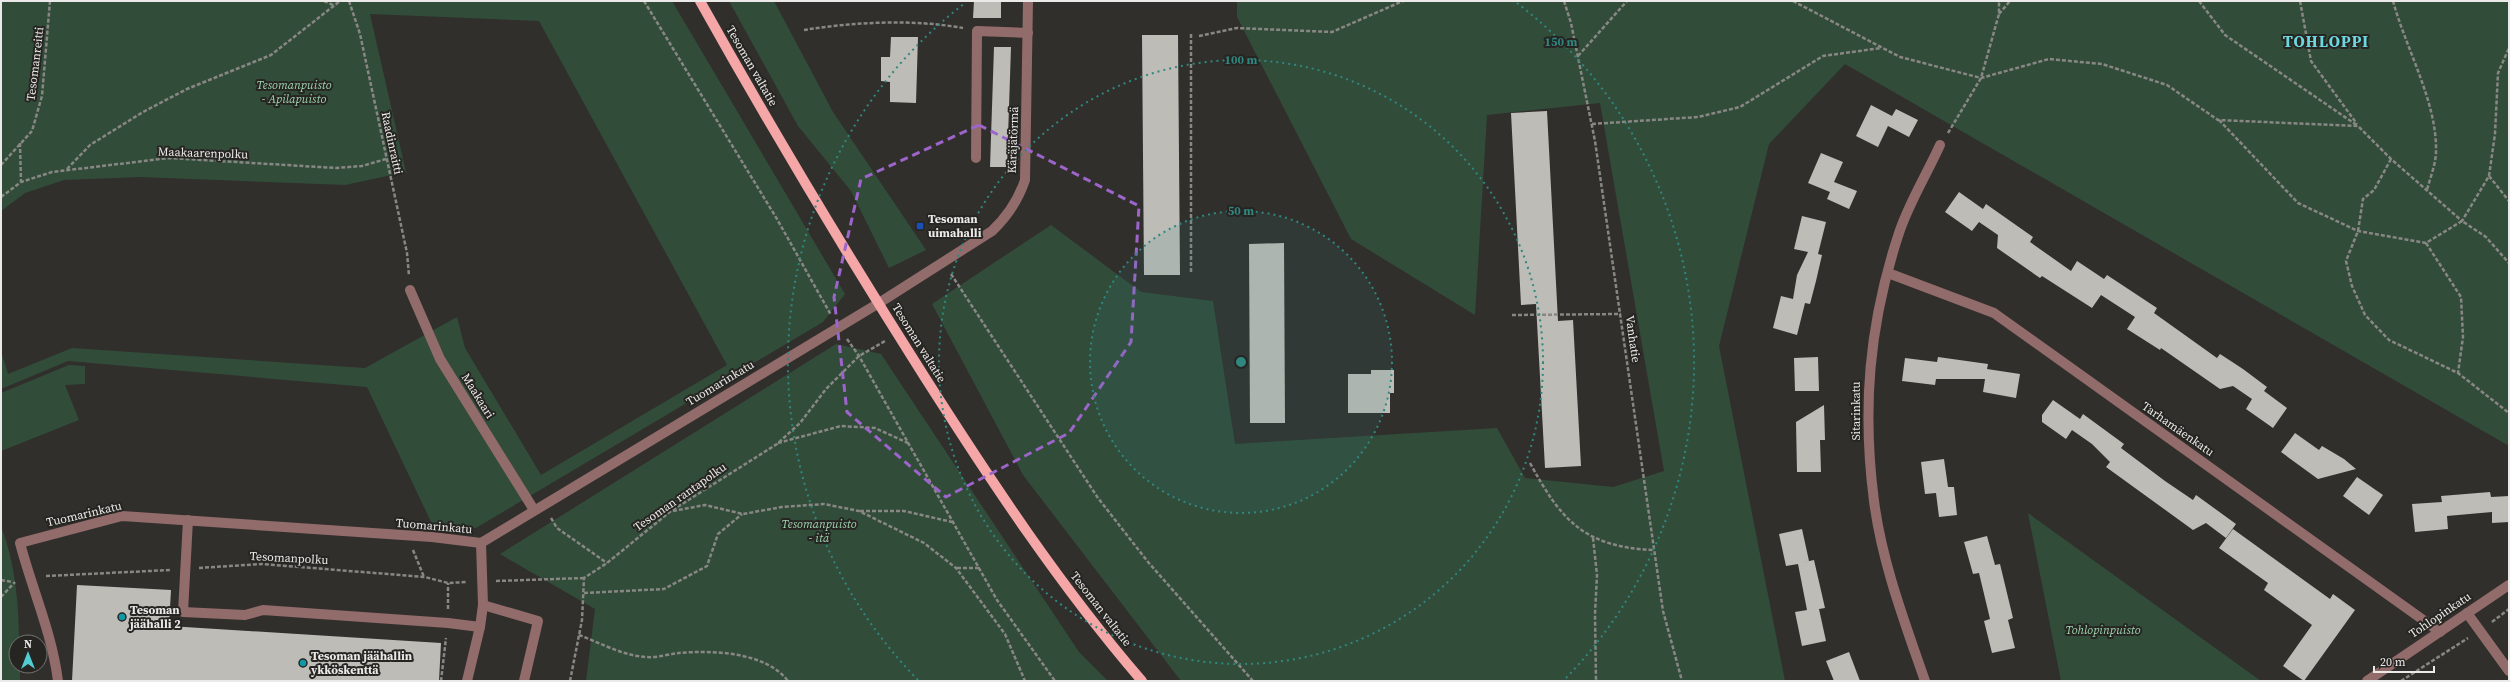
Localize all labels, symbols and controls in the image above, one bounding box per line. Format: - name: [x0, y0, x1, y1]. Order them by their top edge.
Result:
- street label: Tesoman valtatie: [722, 23, 782, 109]
- street label: Tesomanreitti: [23, 26, 48, 102]
- district label: TOHLOPPI: [2283, 30, 2369, 52]
- text: 150 m: [1545, 34, 1578, 50]
- text: 100 m: [1225, 52, 1258, 68]
- park label: Tesomanpuisto - Apilapuisto: [256, 77, 332, 107]
- street label: Käräjätörmä: [1004, 105, 1022, 174]
- street label: Raadinraitti: [378, 110, 407, 176]
- street label: Maakaarenpolku: [158, 143, 248, 163]
- text: 50 m: [1228, 203, 1254, 219]
- place label: Tesoman uimahalli: [928, 211, 982, 241]
- marker: Tesoman uimahalli: [915, 221, 925, 231]
- street label: Tesoman valtatie: [888, 300, 950, 386]
- street label: Vanhatie: [1622, 314, 1644, 364]
- centre of rings: [1234, 355, 1248, 369]
- street label: Tuomarinkatu: [683, 356, 757, 410]
- street label: Maakaari: [458, 370, 498, 422]
- street label: Sitarinkatu: [1848, 381, 1864, 441]
- street label: Tarhamäenkatu: [2139, 398, 2217, 460]
- street label: Tesoman rantapolku: [630, 459, 730, 535]
- street label: Tuomarinkatu: [45, 498, 123, 530]
- street label: Tuomarinkatu: [395, 515, 473, 537]
- park label: Tesomanpuisto - itä: [781, 516, 857, 546]
- street label: Tesomanpolku: [249, 548, 329, 568]
- street label: Tesoman valtatie: [1067, 568, 1135, 650]
- street label: Tohlopinkatu: [2406, 588, 2474, 642]
- place label: Tesoman jäähalli 2: [128, 602, 181, 632]
- marker: Tesoman jäähalli 2: [117, 612, 127, 622]
- park label: Tohlopinpuisto: [2065, 622, 2141, 638]
- north arrow: [8, 634, 48, 674]
- text: N: [24, 637, 32, 652]
- place label: Tesoman jäähallin ykköskenttä: [310, 648, 413, 678]
- scale bar: [2374, 648, 2434, 674]
- text: 20 m: [2380, 654, 2406, 670]
- marker: Tesoman jäähallin ykköskenttä: [298, 658, 308, 668]

